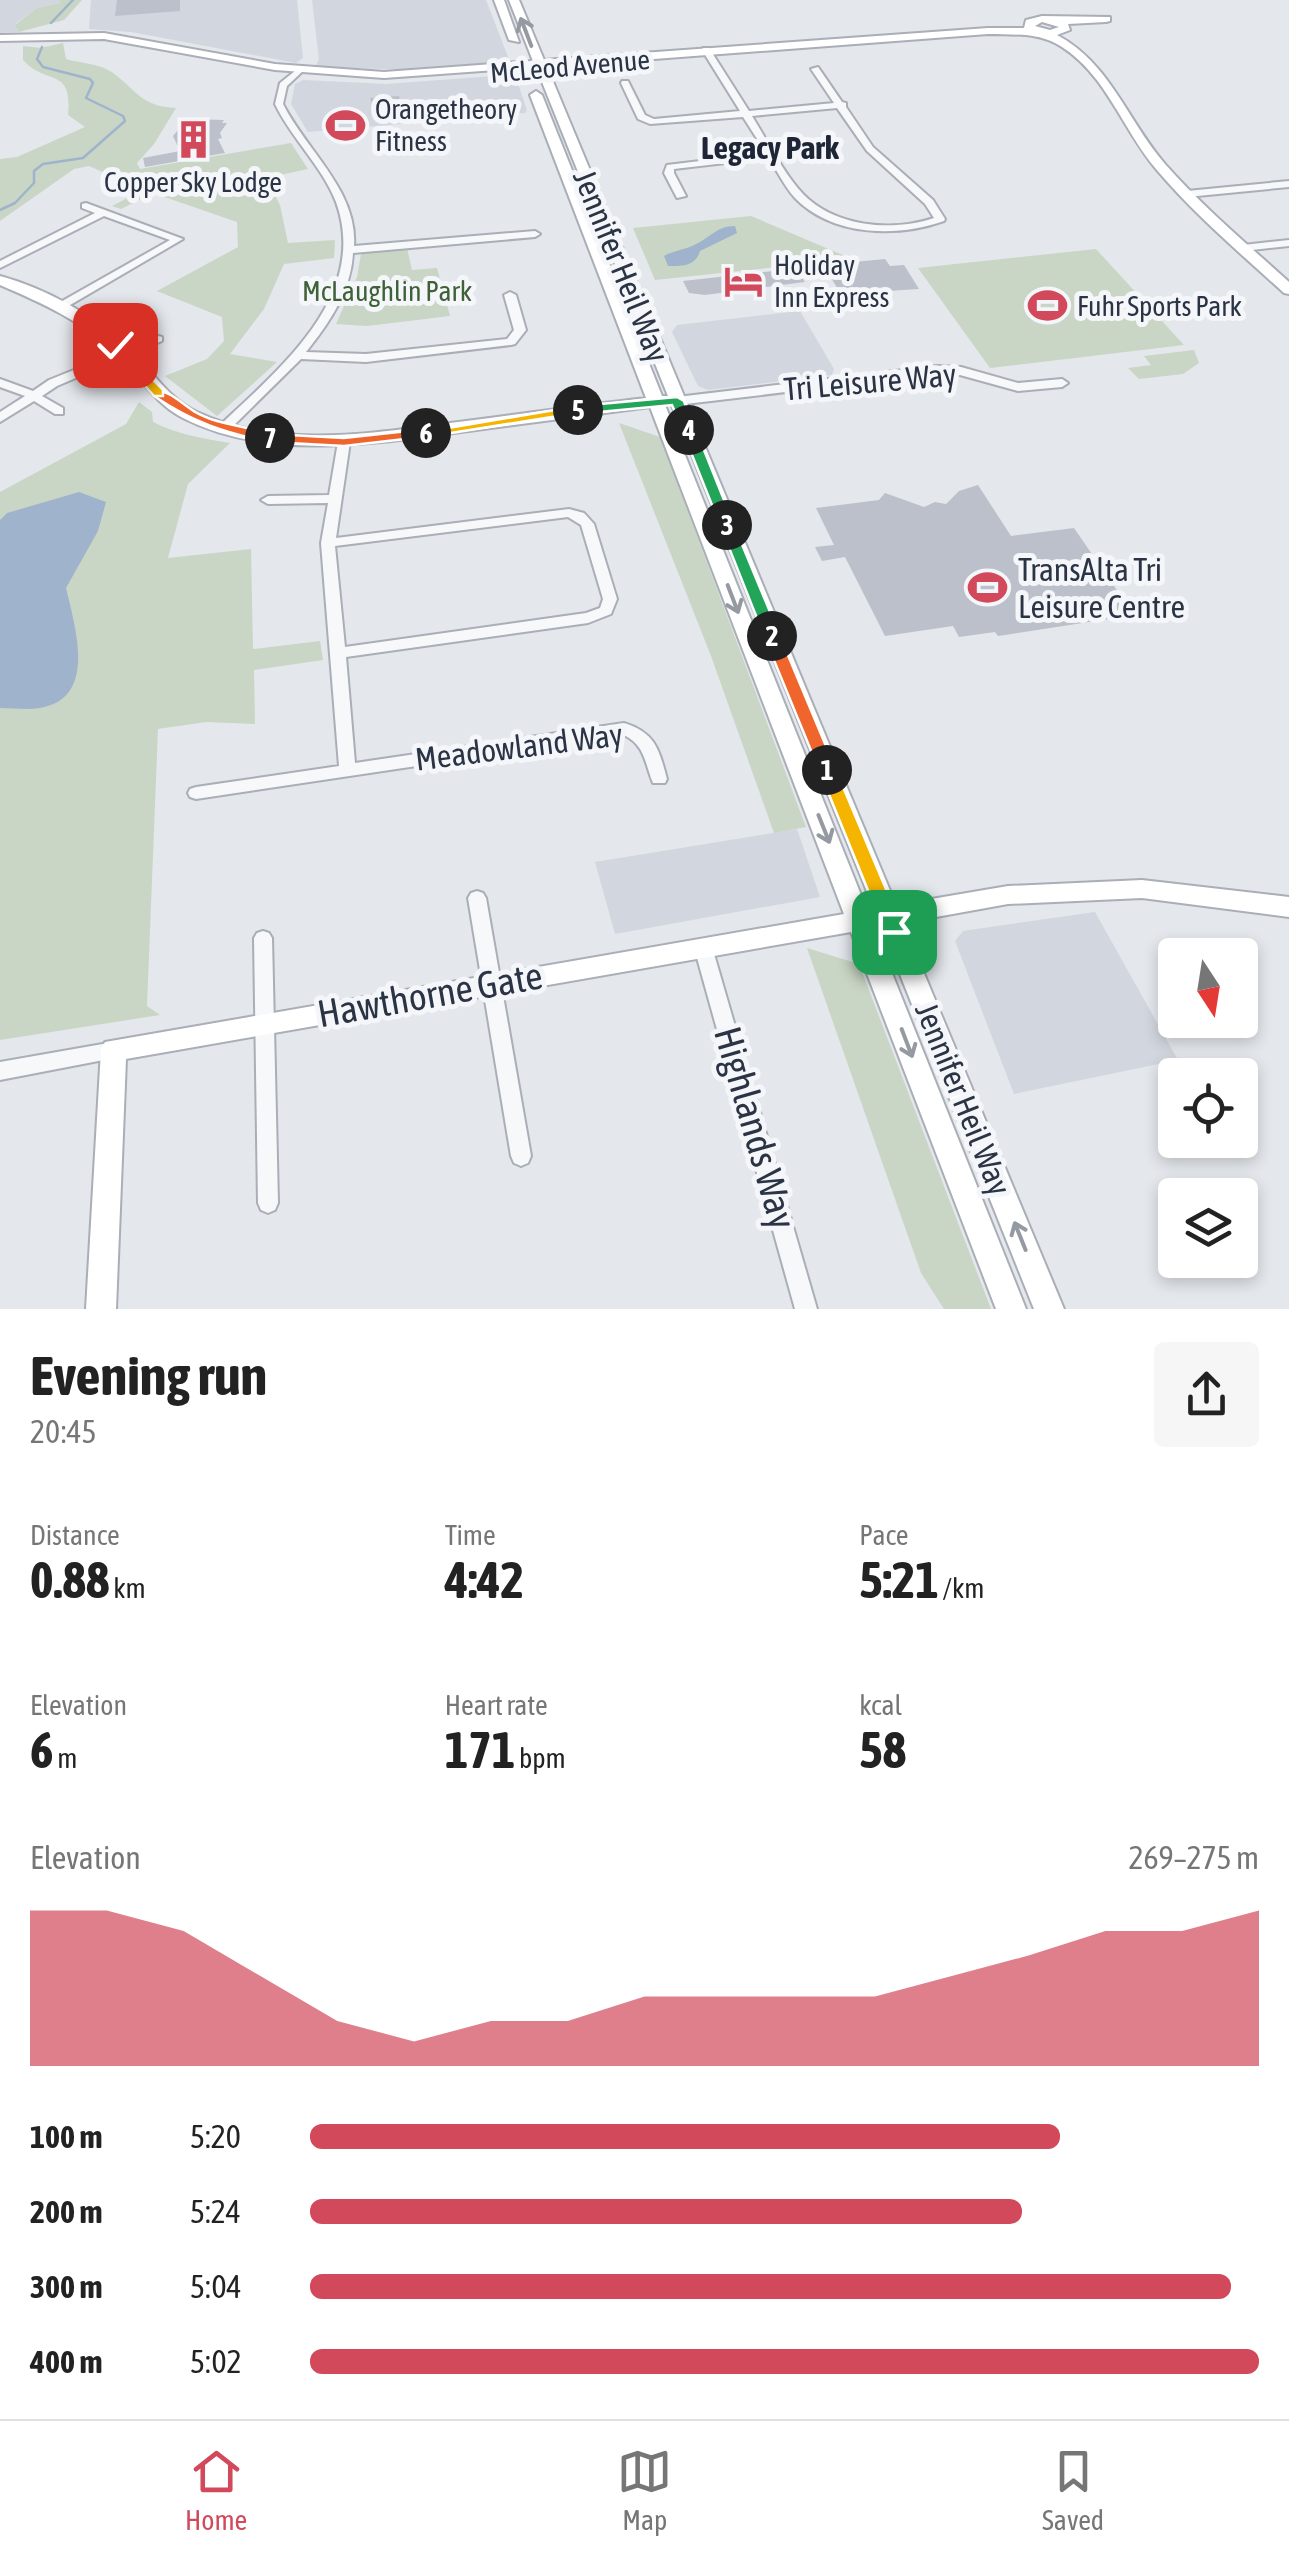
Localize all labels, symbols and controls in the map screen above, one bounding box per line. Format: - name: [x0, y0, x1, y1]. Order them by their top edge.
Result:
- one-way arrow: [516, 17, 534, 48]
- street label: McLeod Avenue: [489, 43, 651, 89]
- place label: Orangetheory Fitness: [375, 93, 517, 157]
- sports icon: Orangetheory Fitness: [324, 104, 366, 146]
- building icon: Copper Sky Lodge: [172, 119, 214, 161]
- district label: Legacy Park: [701, 129, 840, 166]
- street label: Jennifer Heil Way: [566, 164, 677, 367]
- place label: Copper Sky Lodge: [104, 166, 282, 198]
- place label: Holiday Inn Express: [774, 249, 889, 313]
- hotel icon: Holiday Inn Express: [723, 260, 765, 302]
- park label: McLaughlin Park: [302, 275, 472, 307]
- sports icon: Fuhr Sports Park: [1026, 285, 1068, 327]
- place label: Fuhr Sports Park: [1077, 290, 1242, 322]
- pin: [73, 303, 158, 388]
- icon: check: [88, 318, 143, 373]
- street label: Tri Leisure Way: [782, 356, 958, 407]
- pin: 5: [553, 385, 603, 435]
- text: 5: [571, 394, 585, 426]
- pin: 4: [664, 405, 714, 455]
- pin: 6: [401, 408, 451, 458]
- pin: 7: [245, 413, 295, 463]
- text: 4: [682, 414, 696, 446]
- text: 6: [419, 417, 433, 449]
- text: 7: [263, 422, 277, 454]
- pin: 3: [702, 500, 752, 550]
- text: 3: [720, 509, 734, 541]
- place label: TransAlta Tri Leisure Centre: [1018, 551, 1185, 625]
- sports icon: TransAlta Tri Leisure Centre: [967, 567, 1009, 609]
- one-way arrow: [726, 583, 744, 613]
- pin: 2: [747, 611, 797, 661]
- text: 2: [765, 620, 779, 652]
- street label: Meadowland Way: [413, 715, 625, 778]
- pin: 1: [802, 745, 852, 795]
- text: 1: [820, 754, 834, 786]
- one-way arrow: [816, 813, 834, 844]
- pin: [852, 890, 937, 975]
- icon: arrive: [867, 905, 922, 960]
- north arrow: [1158, 938, 1258, 1038]
- map controls: [1158, 938, 1258, 1278]
- street label: Hawthorne Gate: [314, 954, 546, 1035]
- street label: Jennifer Heil Way: [908, 997, 1019, 1200]
- street label: Highlands Way: [706, 1022, 805, 1234]
- one-way arrow: [900, 1027, 918, 1058]
- button: locate: [1158, 1058, 1258, 1158]
- button: layers: [1158, 1178, 1258, 1278]
- one-way arrow: [1009, 1222, 1027, 1252]
- button: share: [1154, 1342, 1259, 1447]
- text: Evening run: [30, 1344, 267, 1407]
- text: 20:45: [30, 1413, 97, 1450]
- text: Distance: [30, 1519, 120, 1551]
- text: Time: [445, 1519, 496, 1551]
- text: Pace: [859, 1519, 909, 1551]
- text: 0.88: [30, 1551, 109, 1609]
- text: 4:42: [445, 1551, 524, 1609]
- text: 5:21: [859, 1551, 939, 1609]
- text: km: [109, 1572, 146, 1604]
- text: /km: [939, 1572, 985, 1604]
- text: Elevation: [30, 1689, 127, 1721]
- text: Heart rate: [445, 1689, 548, 1721]
- text: kcal: [859, 1689, 902, 1721]
- text: 6: [30, 1721, 54, 1779]
- text: 171: [445, 1721, 515, 1779]
- text: 58: [859, 1721, 906, 1779]
- text: m: [54, 1742, 78, 1774]
- text: bpm: [515, 1742, 566, 1774]
- text: Elevation: [30, 1839, 141, 1876]
- text: 269–275 m: [1129, 1839, 1259, 1876]
- text: 100 m: [30, 2118, 103, 2155]
- text: 5:20: [190, 2118, 241, 2155]
- text: 200 m: [30, 2193, 103, 2230]
- text: 5:24: [190, 2193, 241, 2230]
- text: 300 m: [30, 2268, 103, 2305]
- text: 5:04: [190, 2268, 241, 2305]
- text: 400 m: [30, 2343, 103, 2380]
- text: 5:02: [190, 2343, 241, 2380]
- tab: Home: [185, 2444, 247, 2536]
- tab: Map: [617, 2444, 672, 2536]
- tab: Saved: [1042, 2444, 1104, 2536]

